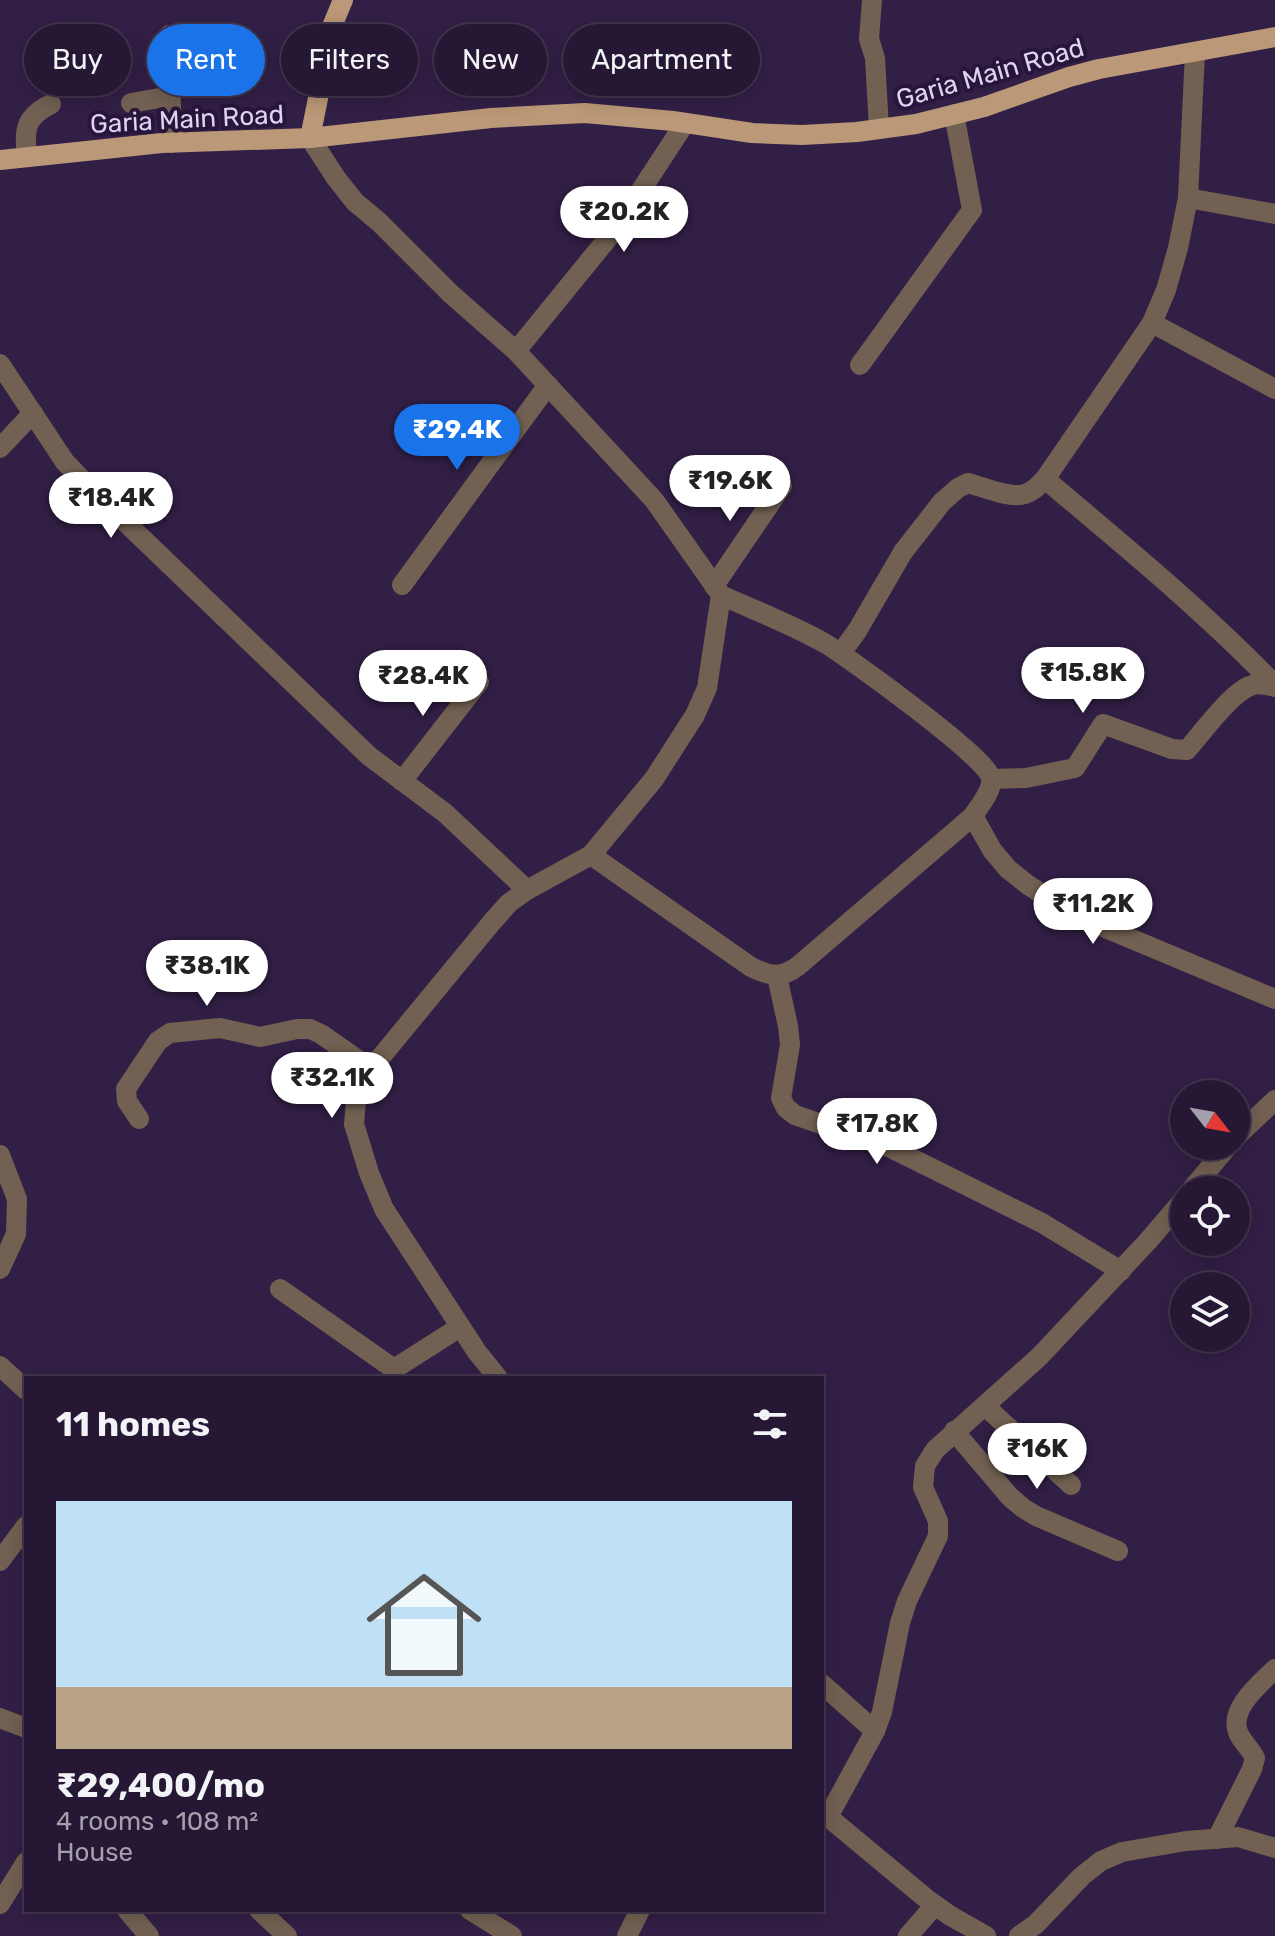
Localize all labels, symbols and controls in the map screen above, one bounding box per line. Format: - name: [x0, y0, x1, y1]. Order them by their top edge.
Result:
- chip: Buy: [24, 24, 131, 96]
- chip: Rent: [147, 24, 265, 96]
- chip: Filters: [281, 24, 418, 96]
- chip: New: [434, 24, 547, 96]
- chip: Apartment: [563, 24, 760, 96]
- street label: Garia Main Road: [893, 32, 1088, 115]
- street label: Garia Main Road: [89, 99, 285, 140]
- pin: ₹20.2K: [559, 186, 689, 254]
- text: ₹20.2K: [578, 196, 670, 227]
- pin: ₹29.4K: [392, 404, 522, 472]
- text: ₹29.4K: [412, 414, 502, 445]
- pin: ₹19.6K: [665, 455, 795, 523]
- text: ₹19.6K: [687, 465, 773, 496]
- pin: ₹18.4K: [46, 472, 176, 540]
- text: ₹18.4K: [67, 482, 155, 513]
- pin: ₹15.8K: [1018, 647, 1148, 715]
- pin: ₹28.4K: [358, 650, 488, 718]
- text: ₹15.8K: [1039, 657, 1127, 688]
- text: ₹28.4K: [377, 660, 469, 691]
- pin: ₹11.2K: [1028, 878, 1158, 946]
- text: ₹11.2K: [1052, 888, 1134, 919]
- pin: ₹38.1K: [142, 940, 272, 1008]
- text: ₹38.1K: [164, 950, 250, 981]
- pin: ₹32.1K: [267, 1052, 397, 1120]
- text: ₹32.1K: [289, 1062, 375, 1093]
- north arrow: [1170, 1080, 1250, 1160]
- map controls: [1170, 1080, 1250, 1352]
- pin: ₹17.8K: [812, 1098, 942, 1166]
- text: ₹17.8K: [835, 1108, 919, 1139]
- button: locate: [1170, 1176, 1250, 1256]
- button: layers: [1170, 1272, 1250, 1352]
- icon: filters: [748, 1402, 792, 1446]
- text: 11 homes: [56, 1404, 210, 1445]
- pin: ₹16K: [990, 1423, 1084, 1491]
- text: ₹16K: [1006, 1433, 1068, 1464]
- icon: home: [352, 1553, 496, 1697]
- text: ₹29,400/mo: [56, 1765, 265, 1806]
- text: 4 rooms · 108 m²: [56, 1806, 258, 1837]
- text: House: [56, 1837, 133, 1868]

